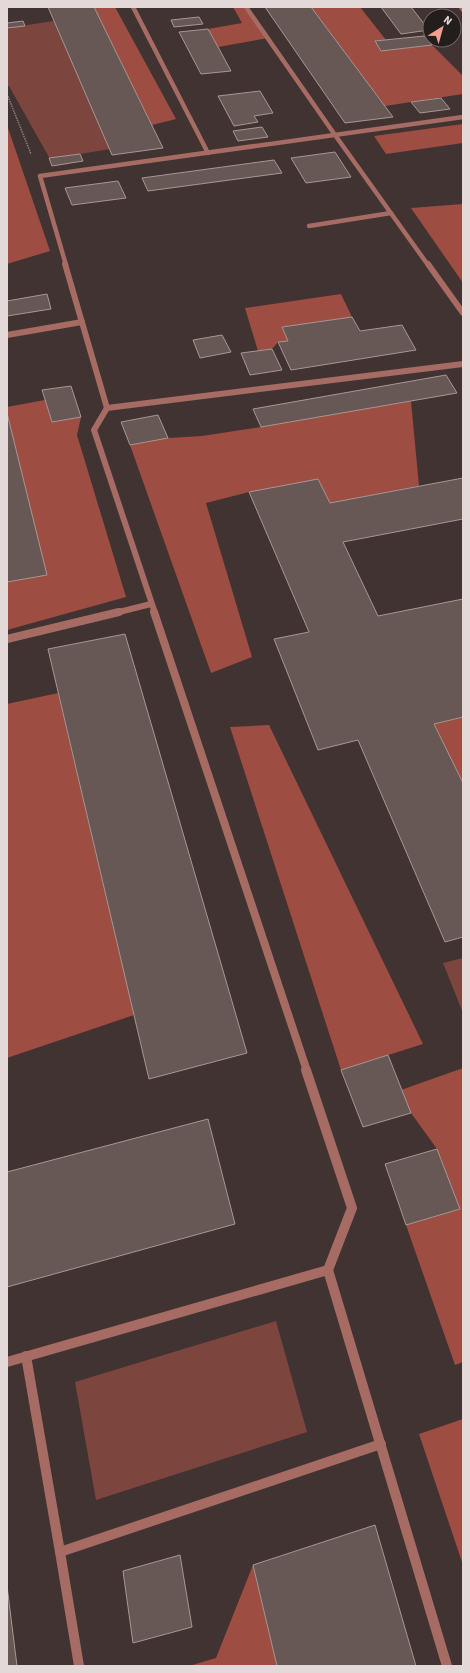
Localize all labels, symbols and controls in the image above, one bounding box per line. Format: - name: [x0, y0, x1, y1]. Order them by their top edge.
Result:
- north arrow: [422, 8, 462, 48]
- text: N: [440, 12, 455, 29]

